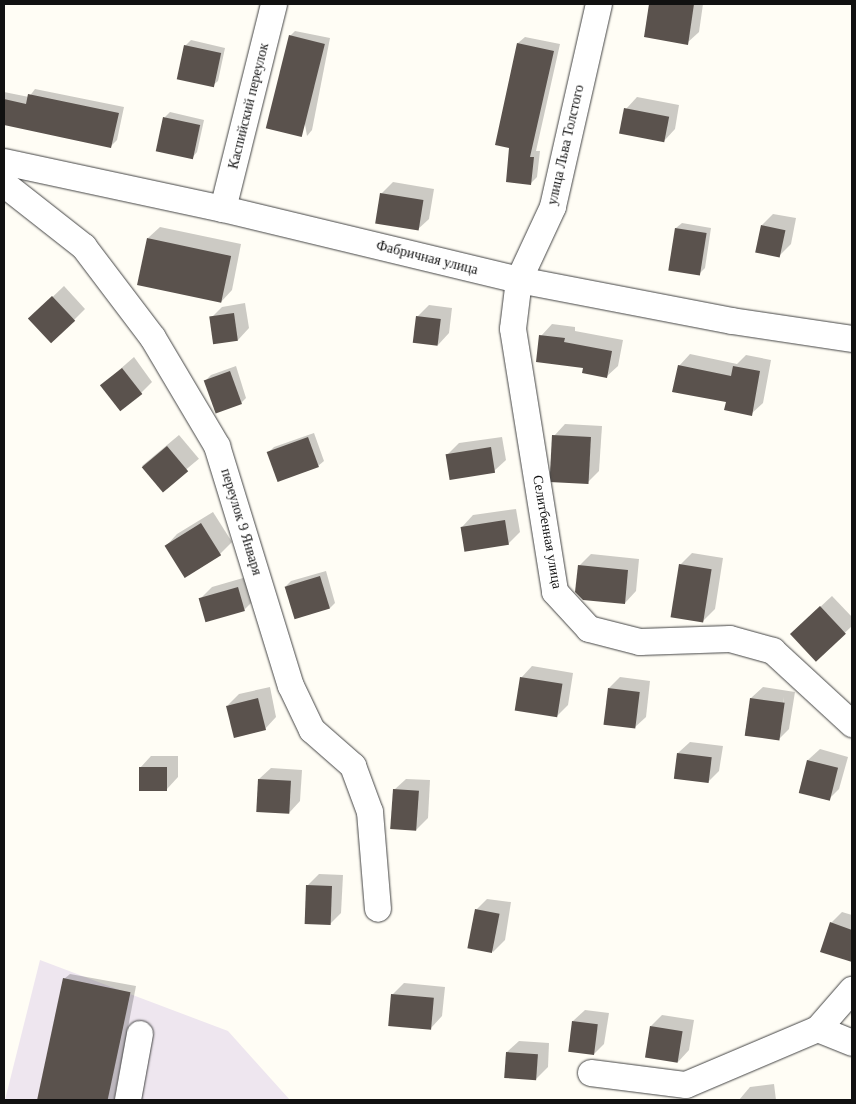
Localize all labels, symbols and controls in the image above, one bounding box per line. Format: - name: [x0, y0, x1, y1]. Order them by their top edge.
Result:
- street label: Каспийский переулок: [225, 41, 273, 171]
- street label: улица Льва Толстого: [544, 83, 588, 207]
- street label: Фабричная улица: [374, 237, 480, 279]
- street label: переулок 9 Января: [217, 467, 265, 577]
- street label: Селитбенная улица: [529, 474, 565, 590]

